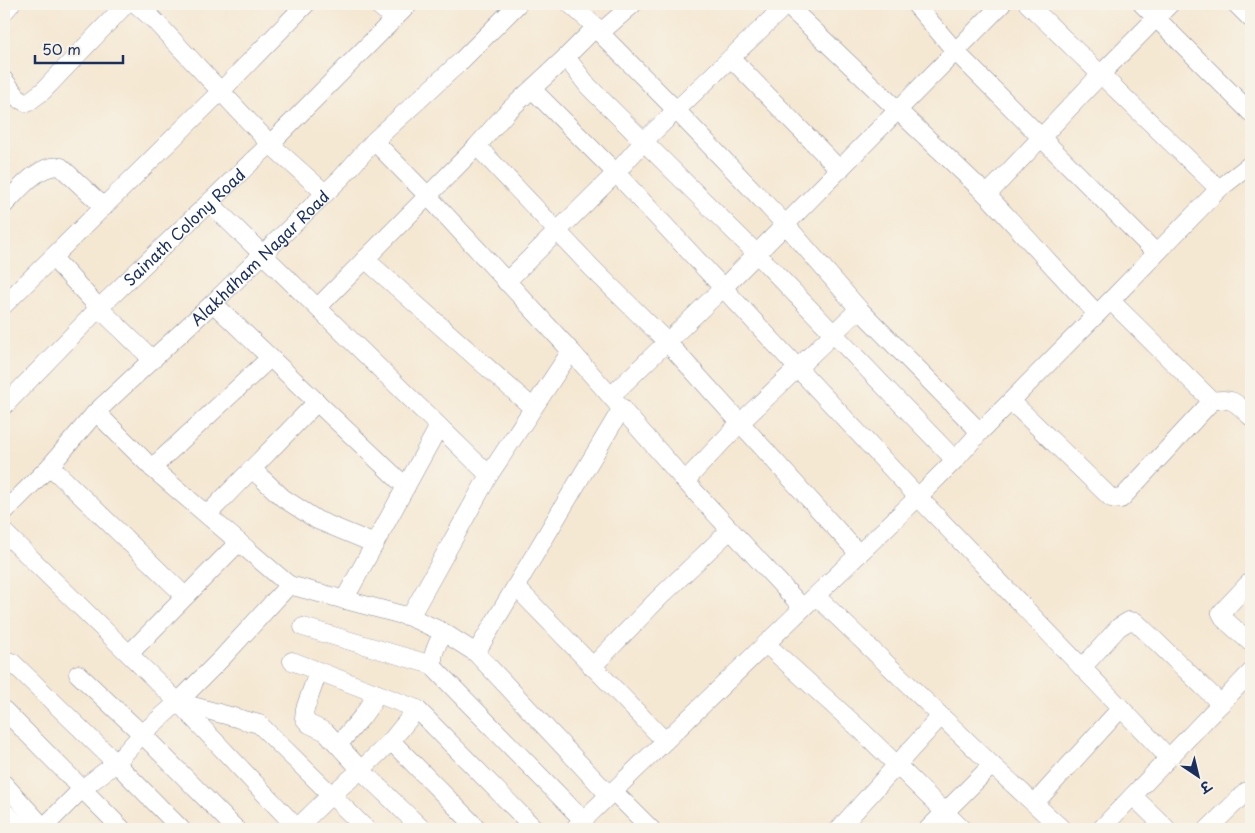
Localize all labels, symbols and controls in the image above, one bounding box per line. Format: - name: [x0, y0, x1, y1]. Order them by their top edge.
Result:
- scale bar: [35, 32, 122, 64]
- text: 50 m: [42, 37, 81, 60]
- street label: Sainath Colony Road: [117, 162, 250, 291]
- street label: Alakhdham Nagar Road: [185, 184, 334, 331]
- north arrow: [1172, 750, 1222, 800]
- text: उ: [1195, 775, 1217, 799]

